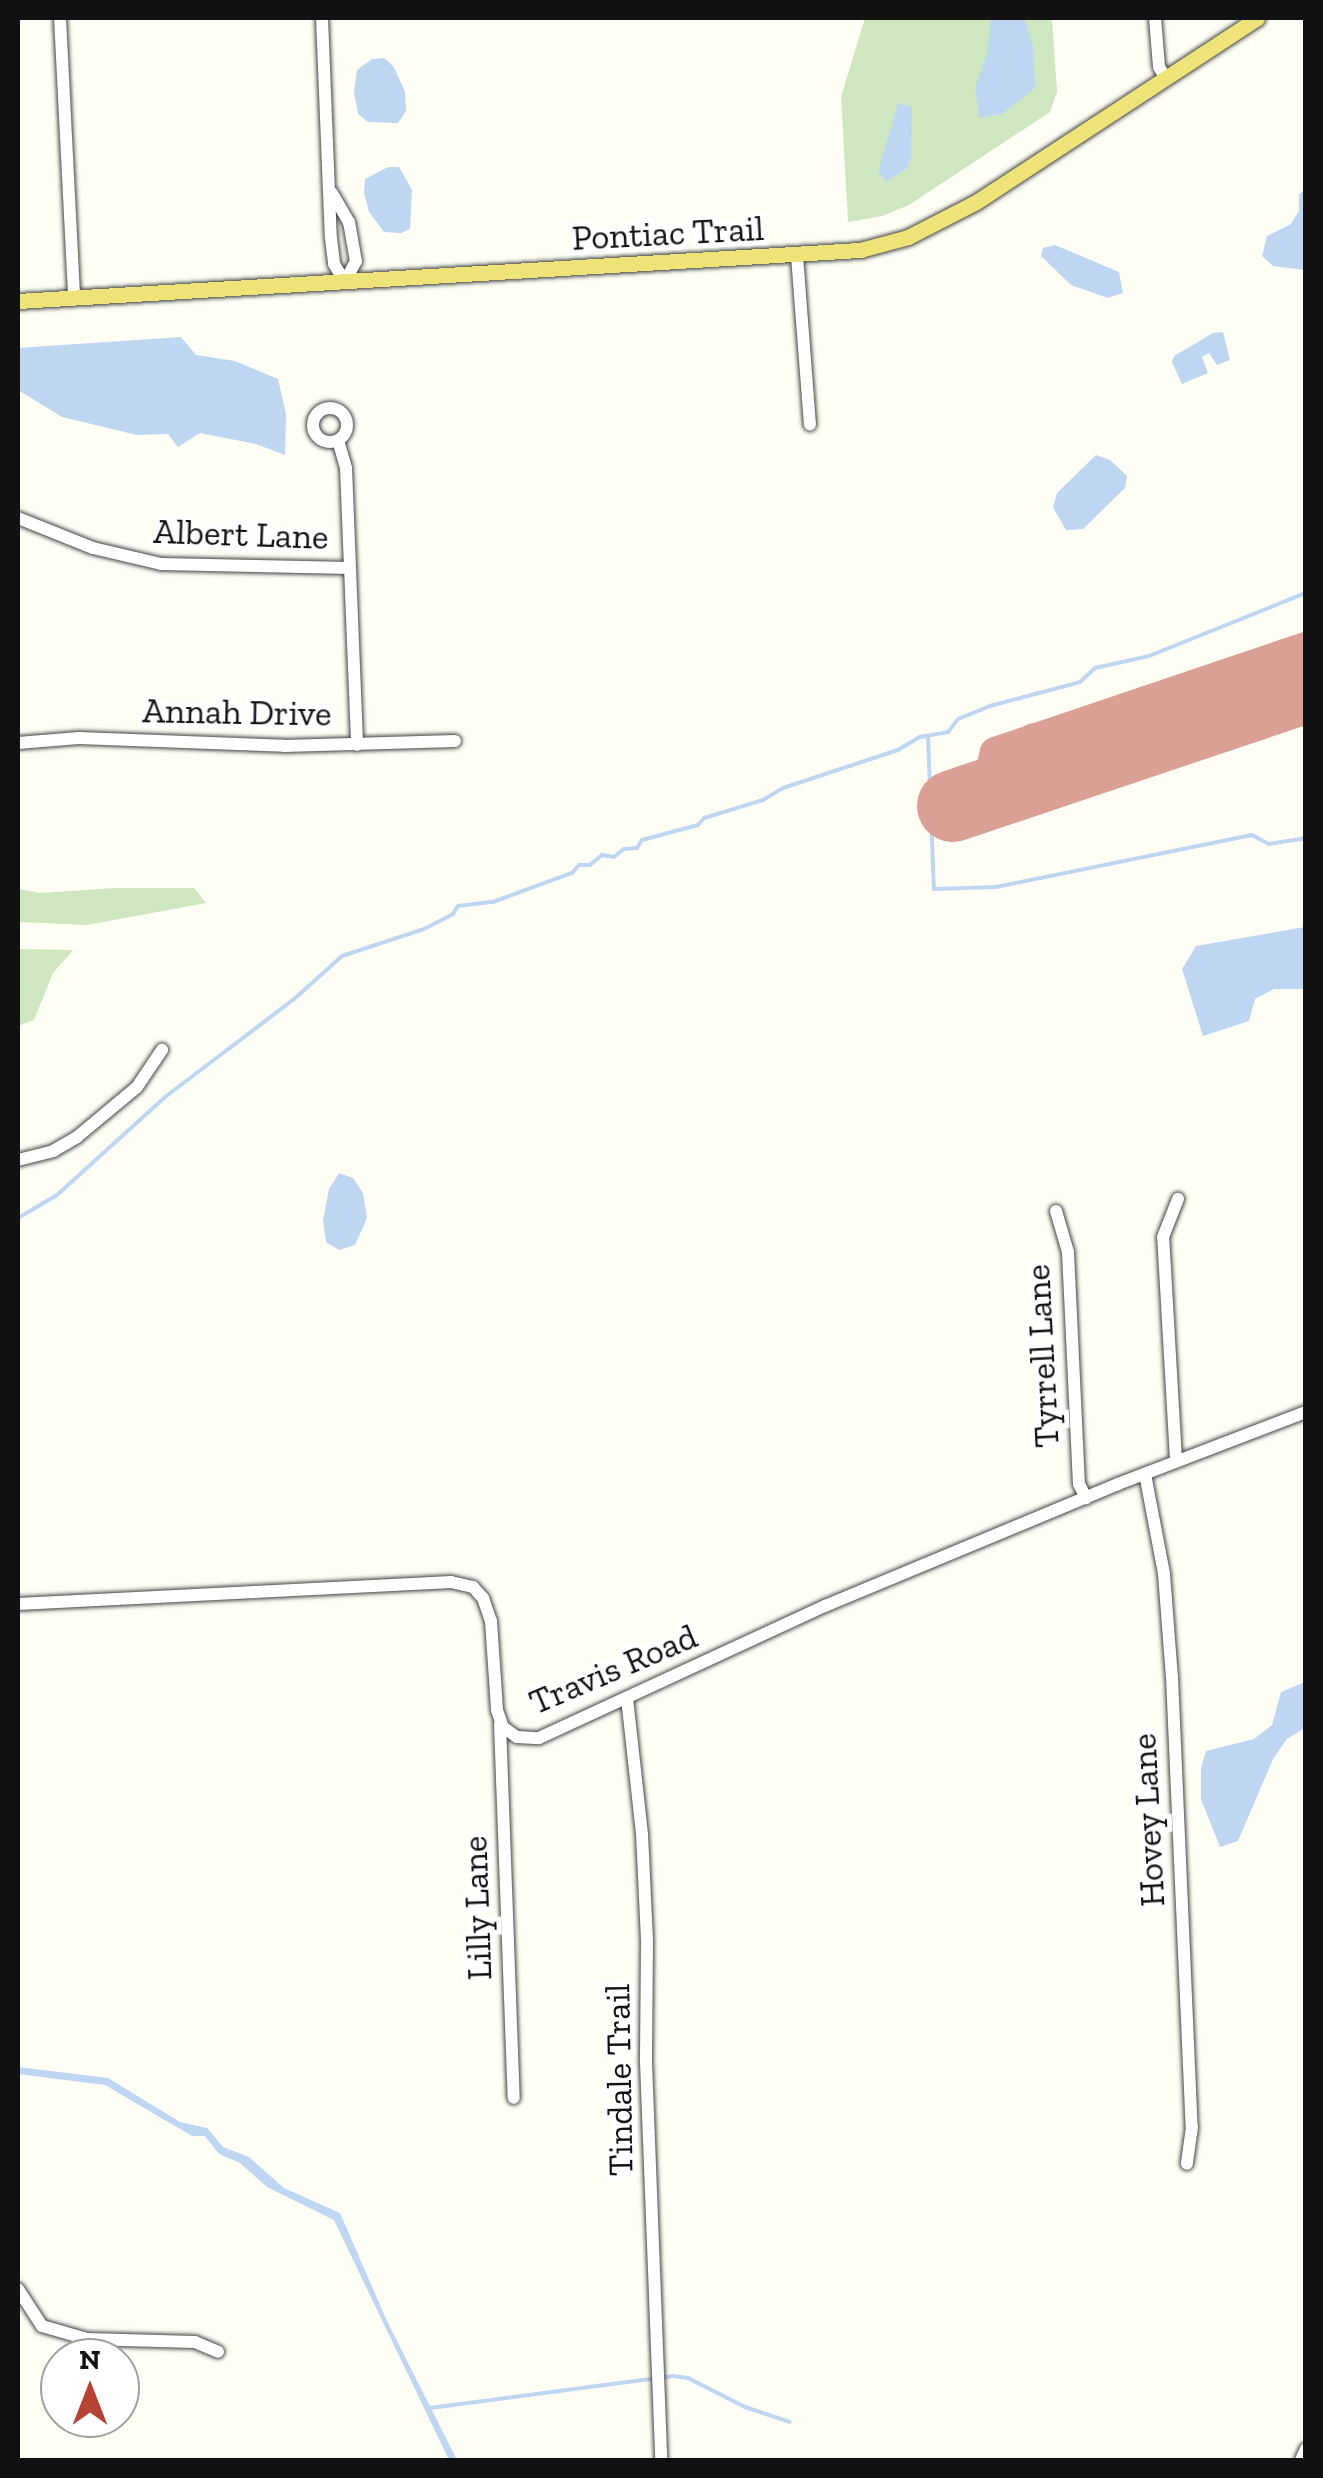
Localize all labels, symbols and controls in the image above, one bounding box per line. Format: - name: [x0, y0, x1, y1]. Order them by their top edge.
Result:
- street label: Pontiac Trail: [571, 207, 765, 259]
- street label: Albert Lane: [153, 510, 329, 558]
- street label: Annah Drive: [142, 689, 332, 735]
- street label: Tyrrell Lane: [1016, 1263, 1068, 1449]
- street label: Travis Road: [523, 1615, 703, 1723]
- street label: Hovey Lane: [1122, 1732, 1174, 1908]
- street label: Lilly Lane: [453, 1835, 501, 1981]
- street label: Tindale Trail: [596, 1983, 642, 2177]
- north arrow: [40, 2338, 140, 2438]
- text: N: [79, 2343, 101, 2376]

